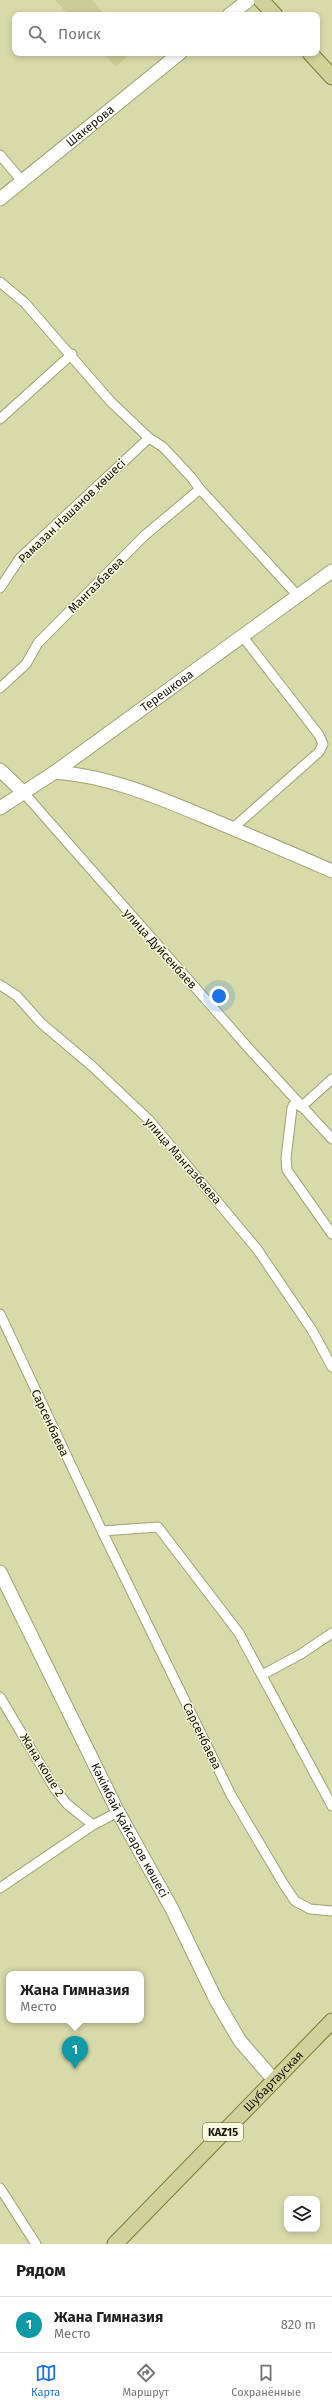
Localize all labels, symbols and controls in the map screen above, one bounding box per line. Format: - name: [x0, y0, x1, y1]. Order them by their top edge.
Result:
- search box: [12, 12, 320, 56]
- icon: search: [26, 23, 48, 45]
- text: Поиск: [58, 25, 101, 43]
- street label: Шакерова: [63, 102, 117, 150]
- street label: Рамазан Нашанов көшесі: [16, 456, 128, 566]
- street label: Мангазбаева: [65, 554, 127, 616]
- street label: Терешкова: [138, 667, 196, 715]
- street label: улица Дуйсенбаев: [120, 906, 200, 992]
- your location: [209, 986, 229, 1006]
- street label: улица Мангазбаева: [142, 1115, 224, 1207]
- street label: Сарсенбаева: [28, 1387, 72, 1459]
- street label: Сарсенбаева: [180, 1700, 224, 1772]
- street label: Жана коше 2: [17, 1731, 67, 1799]
- street label: Кәкімбай Қайсаров көшесі: [88, 1761, 171, 1900]
- popup: [6, 1971, 144, 2023]
- text: Жана Гимназия: [20, 1981, 130, 1999]
- text: Место: [20, 1999, 57, 2014]
- pin: 1: [62, 2036, 88, 2069]
- street label: Шубартауская: [241, 2048, 306, 2115]
- road number: KAZ15: [203, 2123, 243, 2141]
- map controls: [284, 2196, 320, 2232]
- button: layers: [284, 2196, 320, 2232]
- text: Рядом: [16, 2260, 66, 2281]
- text: Жана Гимназия: [54, 2308, 163, 2326]
- text: 1: [26, 2317, 32, 2332]
- text: 820 m: [281, 2317, 316, 2332]
- text: Место: [54, 2326, 91, 2341]
- tab: Карта: [31, 2362, 60, 2399]
- tab: Маршрут: [122, 2362, 169, 2399]
- tab: Сохранённые: [231, 2362, 301, 2399]

